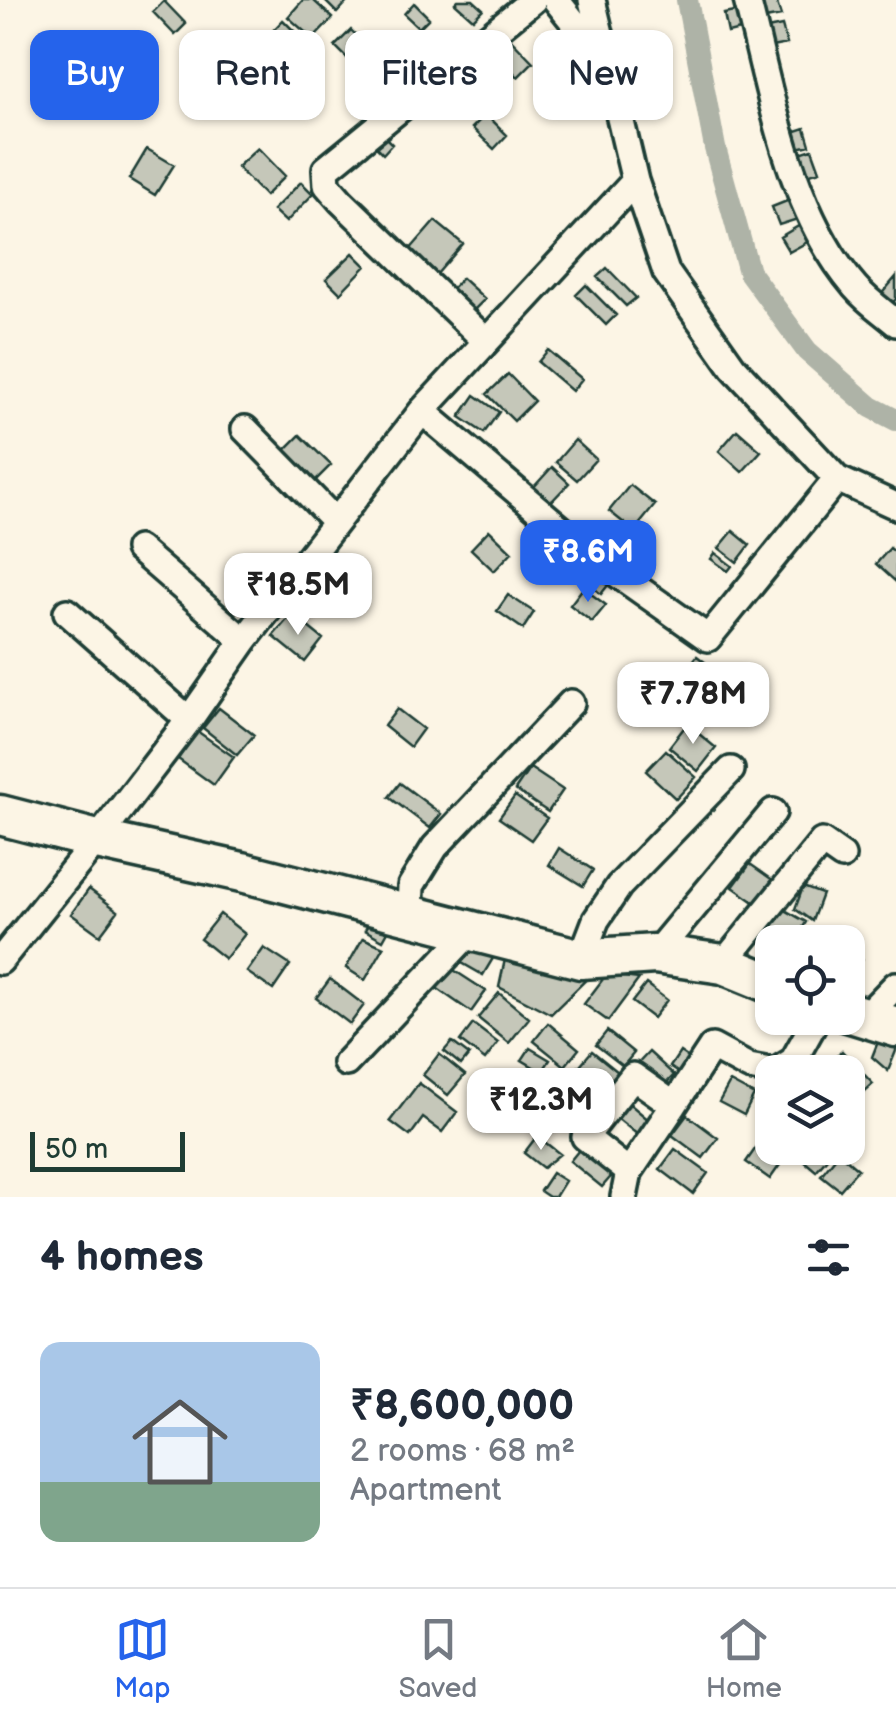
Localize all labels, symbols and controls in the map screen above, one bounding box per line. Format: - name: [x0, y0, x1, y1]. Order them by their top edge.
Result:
- chip: Buy: [30, 30, 159, 120]
- chip: Rent: [179, 30, 325, 120]
- chip: Filters: [345, 30, 513, 120]
- chip: New: [533, 30, 673, 120]
- pin: ₹8.6M: [518, 520, 658, 605]
- text: ₹8.6M: [542, 533, 634, 572]
- pin: ₹18.5M: [217, 553, 379, 638]
- text: ₹18.5M: [246, 566, 350, 605]
- pin: ₹7.78M: [612, 662, 774, 747]
- text: ₹7.78M: [639, 675, 747, 714]
- map controls: [755, 925, 865, 1165]
- button: locate: [755, 925, 865, 1035]
- button: layers: [755, 1055, 865, 1165]
- pin: ₹12.3M: [460, 1068, 622, 1153]
- text: ₹12.3M: [489, 1081, 593, 1120]
- scale bar: [30, 1127, 185, 1172]
- text: 50 m: [45, 1133, 108, 1166]
- icon: filters: [801, 1230, 856, 1285]
- text: 4 homes: [40, 1232, 204, 1283]
- text: ₹8,600,000: [350, 1381, 574, 1432]
- icon: home: [120, 1382, 240, 1502]
- text: 2 rooms · 68 m²: [350, 1432, 575, 1471]
- text: Apartment: [350, 1471, 501, 1510]
- tab: Map: [114, 1612, 170, 1705]
- tab: Saved: [399, 1612, 477, 1705]
- tab: Home: [706, 1612, 782, 1705]

